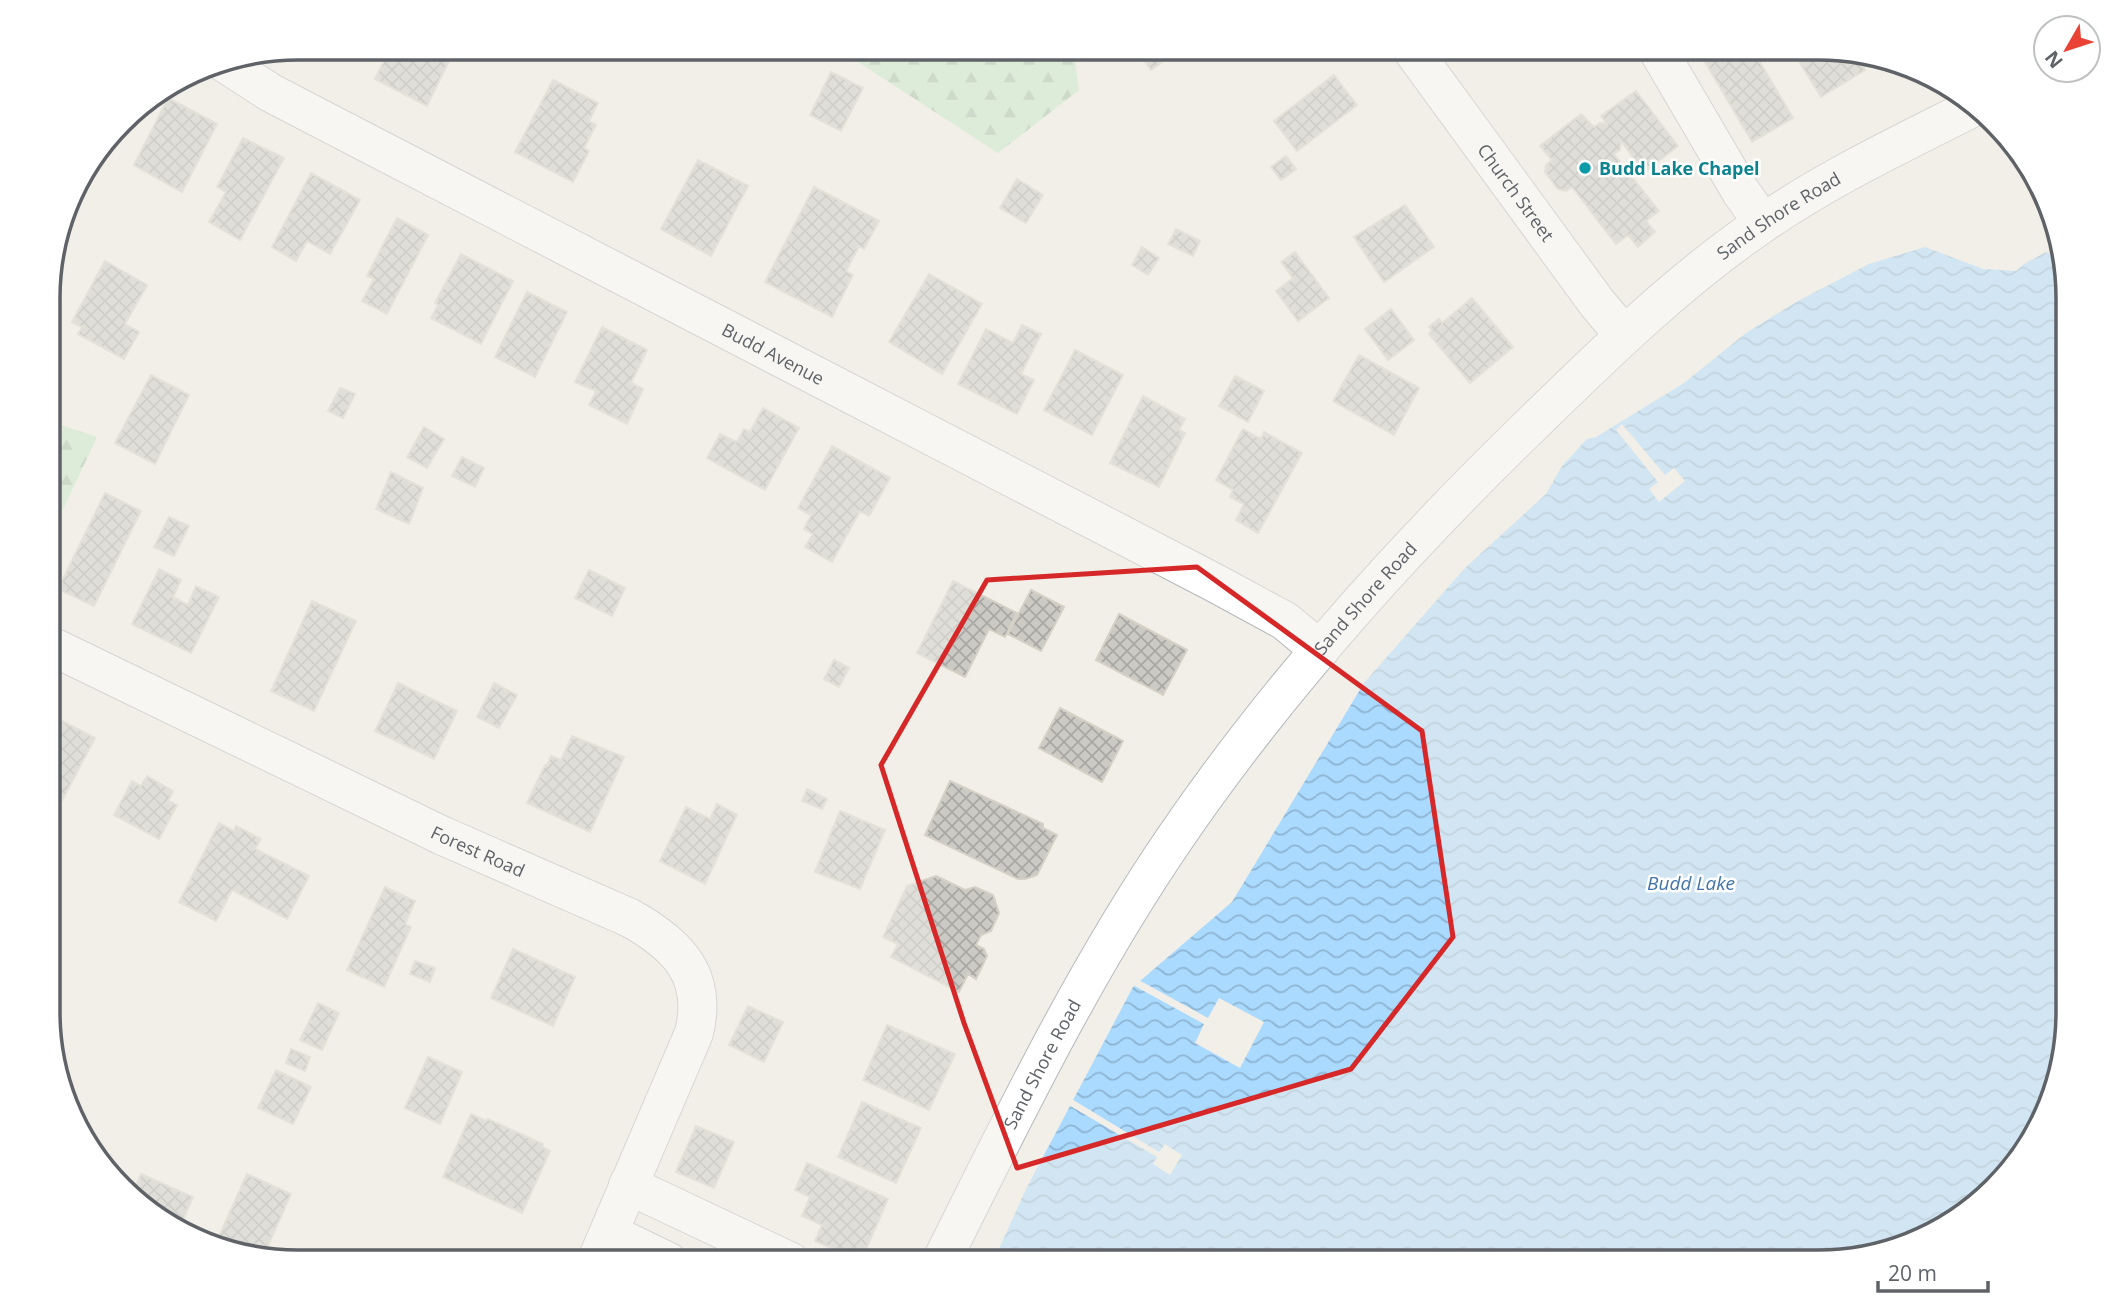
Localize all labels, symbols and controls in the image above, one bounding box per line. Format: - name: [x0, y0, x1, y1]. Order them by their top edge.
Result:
- north arrow: [2032, 14, 2102, 84]
- text: N: [2039, 46, 2069, 74]
- street label: Church Street: [1472, 139, 1560, 246]
- place label: Budd Lake Chapel: [1599, 156, 1760, 180]
- marker: Budd Lake Chapel: [1577, 160, 1593, 176]
- street label: Sand Shore Road: [1712, 166, 1845, 265]
- street label: Budd Avenue: [718, 317, 829, 390]
- street label: Sand Shore Road: [1308, 537, 1422, 660]
- street label: Forest Road: [427, 820, 529, 882]
- water label: Budd Lake: [1647, 870, 1735, 896]
- street label: Sand Shore Road: [998, 995, 1086, 1133]
- scale bar: [1878, 1250, 1988, 1294]
- text: 20 m: [1888, 1259, 1937, 1287]

